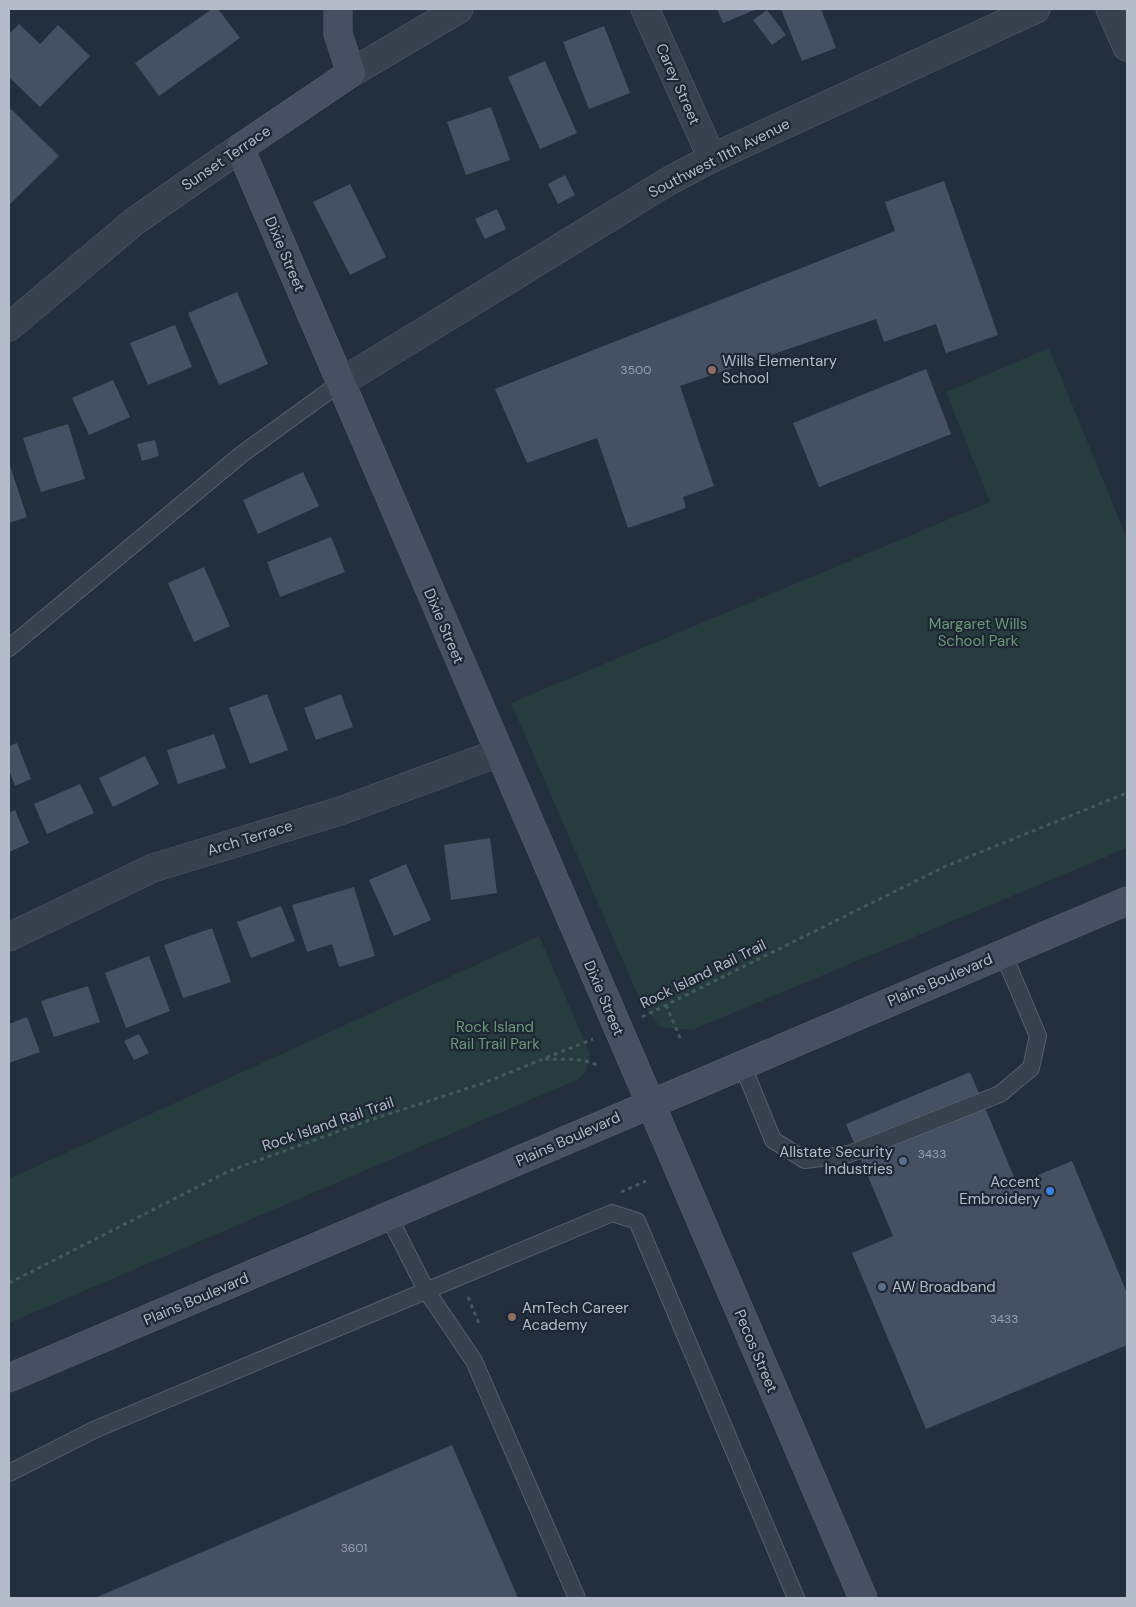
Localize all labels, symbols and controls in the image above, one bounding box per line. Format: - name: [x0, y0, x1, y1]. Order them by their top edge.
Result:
- street label: Carey Street: [651, 40, 705, 128]
- street label: Southwest 11th Avenue: [645, 114, 793, 202]
- street label: Sunset Terrace: [177, 121, 275, 195]
- street label: Dixie Street: [260, 213, 310, 295]
- place label: Wills Elementary School: [722, 351, 838, 388]
- house number: 3500: [621, 362, 651, 378]
- marker: Wills Elementary School: [706, 364, 718, 376]
- street label: Dixie Street: [419, 585, 469, 667]
- park label: Margaret Wills School Park: [929, 614, 1027, 651]
- street label: Arch Terrace: [205, 816, 295, 860]
- street label: Rock Island Rail Trail: [637, 935, 769, 1013]
- street label: Plains Boulevard: [884, 949, 996, 1011]
- street label: Dixie Street: [579, 957, 629, 1039]
- park label: Rock Island Rail Trail Park: [450, 1017, 540, 1054]
- street label: Rock Island Rail Trail: [259, 1092, 397, 1156]
- street label: Plains Boulevard: [513, 1107, 623, 1171]
- place label: Allstate Security Industries: [779, 1142, 894, 1179]
- house number: 3433: [918, 1146, 946, 1162]
- marker: Allstate Security Industries: [897, 1155, 909, 1167]
- place label: Accent Embroidery: [959, 1172, 1041, 1209]
- marker: Accent Embroidery: [1044, 1185, 1056, 1197]
- street label: Plains Boulevard: [140, 1268, 252, 1330]
- place label: AW Broadband: [892, 1277, 996, 1297]
- marker: AW Broadband: [876, 1281, 888, 1293]
- place label: AmTech Career Academy: [522, 1298, 629, 1335]
- street label: Pecos Street: [730, 1306, 782, 1396]
- marker: AmTech Career Academy: [506, 1311, 518, 1323]
- house number: 3433: [990, 1311, 1018, 1327]
- house number: 3601: [341, 1540, 367, 1556]

